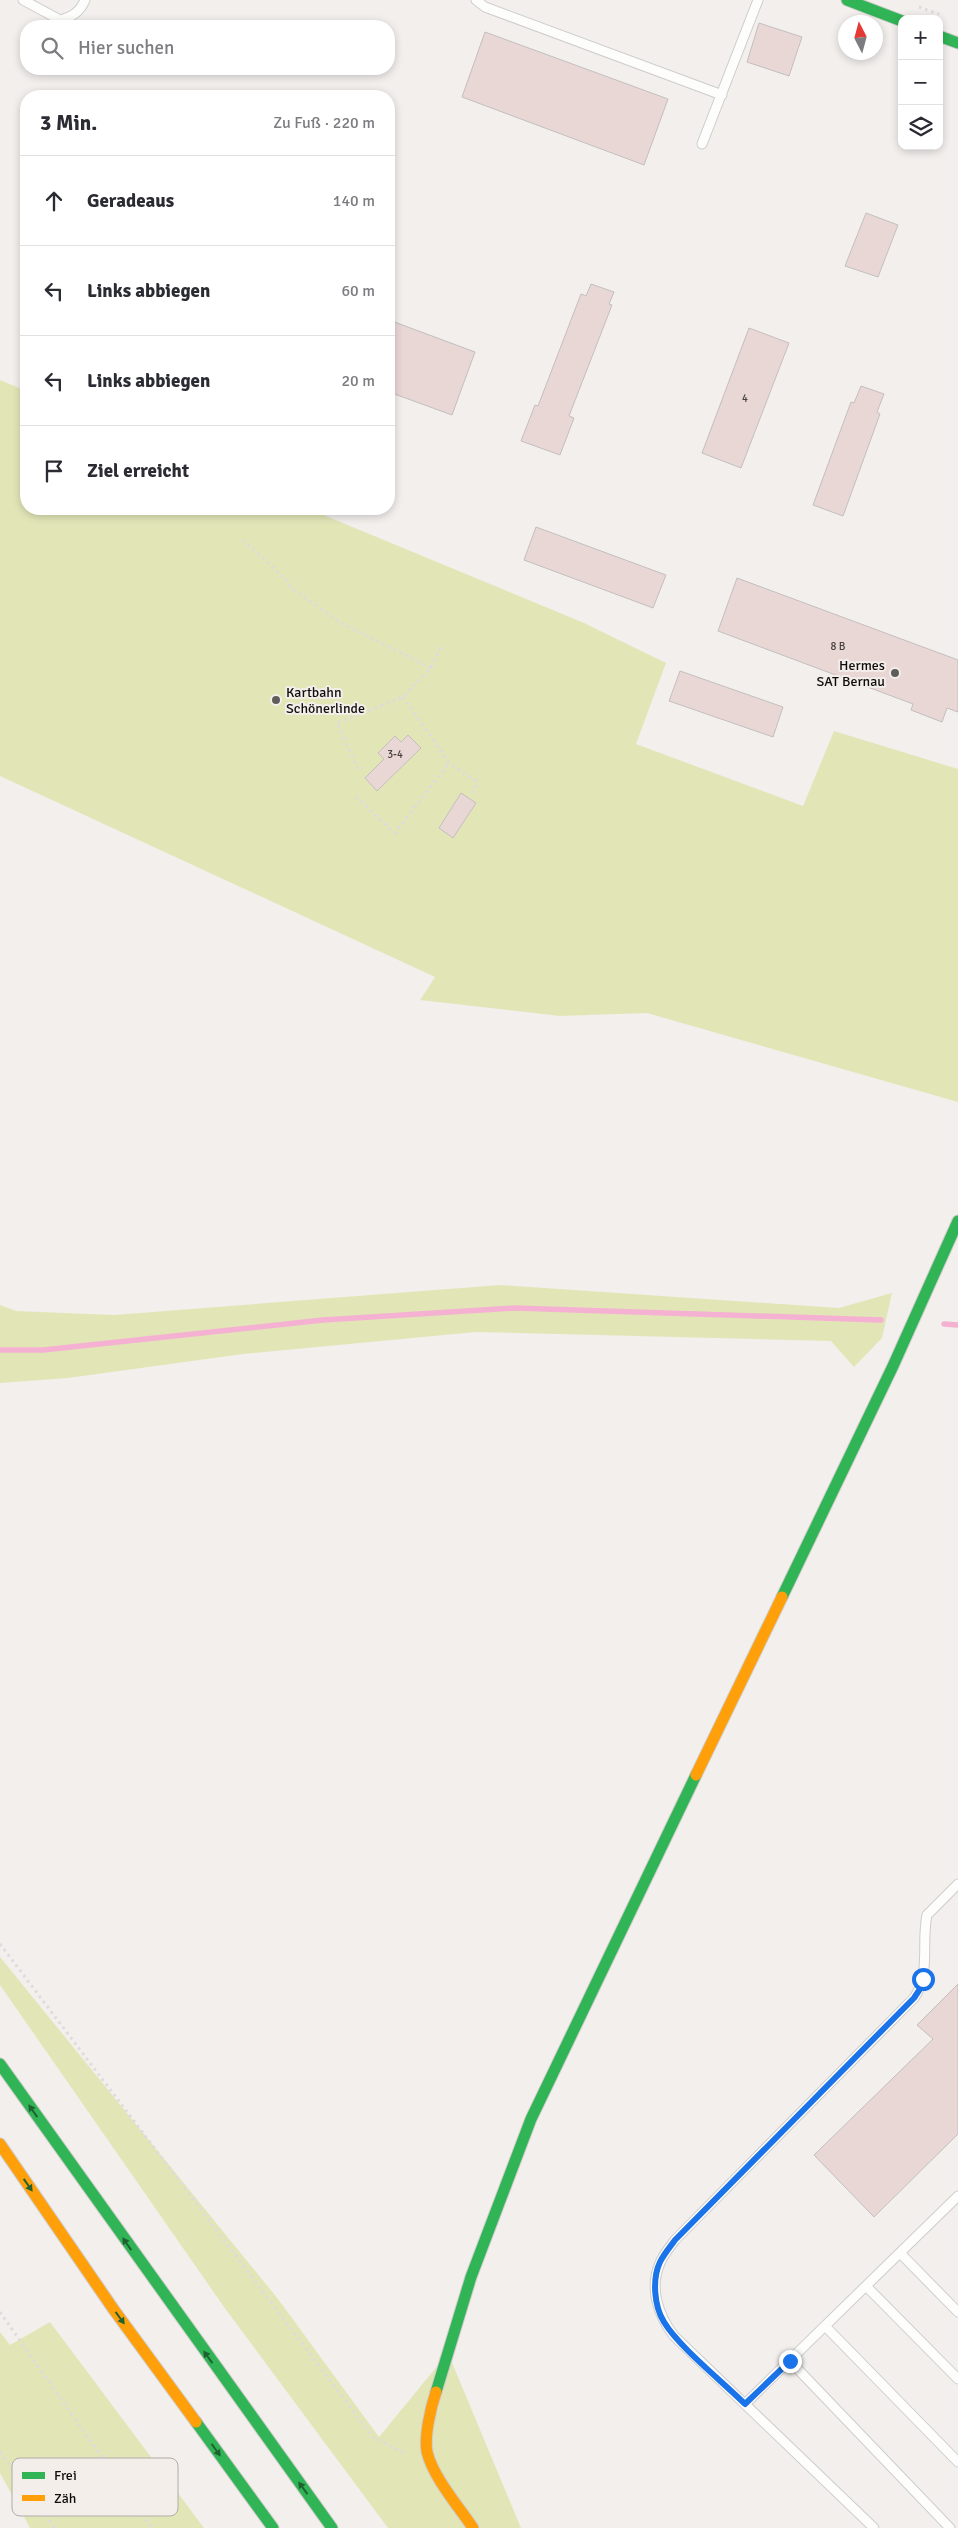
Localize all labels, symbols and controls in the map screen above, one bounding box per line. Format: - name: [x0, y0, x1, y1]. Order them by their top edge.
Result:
- north arrow: [838, 15, 883, 60]
- map controls: [898, 15, 943, 150]
- button: +: [898, 15, 943, 60]
- search box: [20, 20, 395, 75]
- icon: search: [38, 34, 66, 62]
- text: Hier suchen: [78, 36, 174, 60]
- button: −: [898, 60, 943, 105]
- button: layers: [898, 105, 943, 150]
- text: 3 Min.: [40, 110, 97, 136]
- text: Zu Fuß · 220 m: [273, 113, 375, 133]
- icon: ahead: [40, 187, 68, 215]
- text: Geradeaus: [87, 189, 174, 213]
- text: 140 m: [333, 191, 375, 211]
- icon: left: [40, 277, 68, 305]
- text: Links abbiegen: [87, 279, 210, 303]
- text: 60 m: [341, 281, 375, 301]
- icon: left: [40, 367, 68, 395]
- text: Links abbiegen: [87, 369, 210, 393]
- text: 20 m: [341, 371, 375, 391]
- house number: 4: [742, 392, 748, 405]
- icon: arrive: [40, 457, 68, 485]
- text: Ziel erreicht: [87, 459, 189, 483]
- house number: 8 B: [830, 640, 846, 653]
- place label: Hermes SAT Bernau: [817, 657, 885, 690]
- marker: Hermes SAT Bernau: [889, 667, 901, 679]
- place label: Kartbahn Schönerlinde: [286, 684, 365, 717]
- marker: Kartbahn Schönerlinde: [270, 694, 282, 706]
- house number: 3-4: [387, 748, 403, 761]
- route start: [912, 1968, 935, 1991]
- one-way arrow: [28, 2105, 38, 2118]
- one-way arrow: [23, 2178, 33, 2191]
- one-way arrow: [122, 2237, 132, 2251]
- one-way arrow: [115, 2311, 125, 2325]
- one-way arrow: [203, 2350, 213, 2364]
- route end: [779, 2350, 802, 2373]
- one-way arrow: [211, 2443, 221, 2456]
- legend: [12, 2458, 178, 2516]
- text: Frei: [54, 2467, 77, 2484]
- one-way arrow: [299, 2482, 309, 2495]
- text: Zäh: [54, 2490, 76, 2507]

